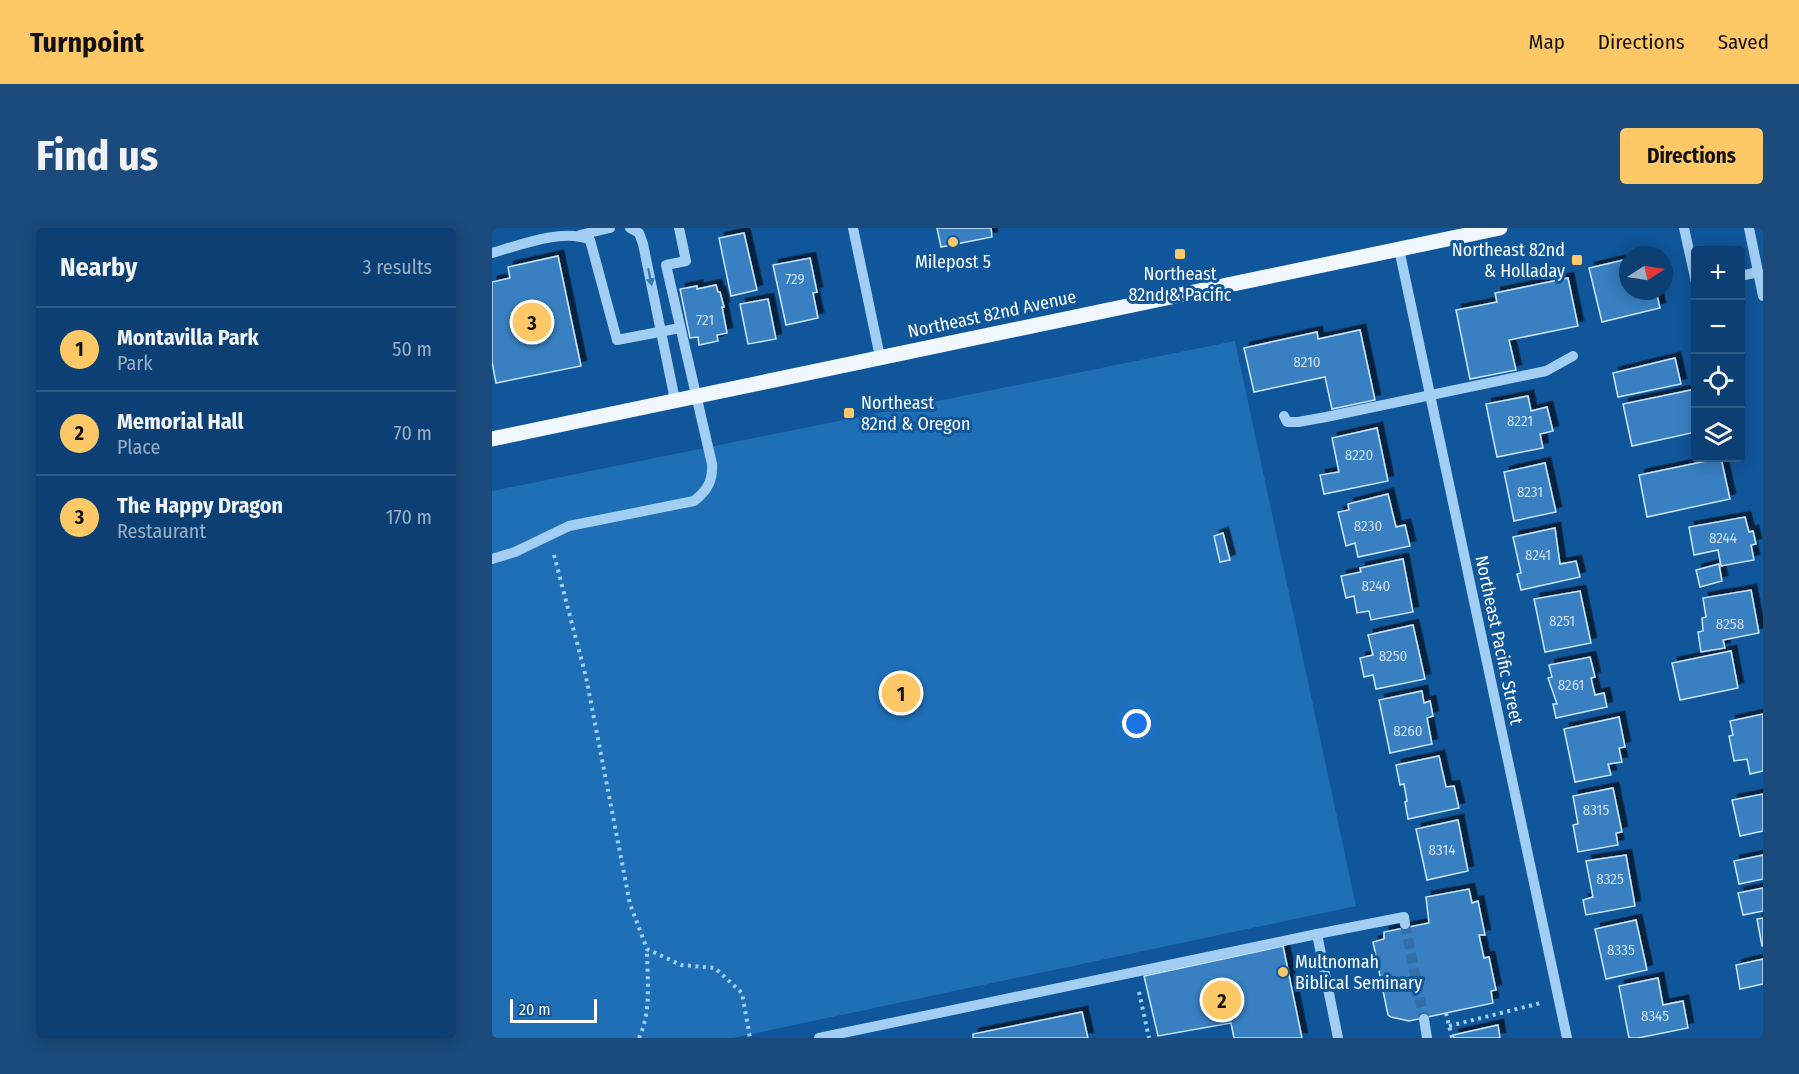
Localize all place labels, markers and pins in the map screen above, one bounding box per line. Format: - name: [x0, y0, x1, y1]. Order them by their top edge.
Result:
- marker: Milepost 5: [946, 235, 960, 249]
- place label: Northeast 82nd & Holladay: [1452, 239, 1565, 282]
- marker: Northeast 82nd & Pacific: [1173, 247, 1187, 261]
- place label: Milepost 5: [915, 251, 991, 273]
- marker: Northeast 82nd & Holladay: [1570, 253, 1584, 267]
- place label: Northeast 82nd & Pacific: [1128, 263, 1232, 306]
- pin: 3: [512, 300, 552, 344]
- place label: Northeast 82nd & Oregon: [861, 392, 970, 435]
- marker: Northeast 82nd & Oregon: [842, 406, 856, 420]
- pin: 1: [882, 670, 920, 716]
- place label: Multnomah Biblical Seminary: [1295, 951, 1422, 994]
- marker: Multnomah Biblical Seminary: [1276, 965, 1290, 979]
- pin: 2: [1202, 978, 1242, 1022]

